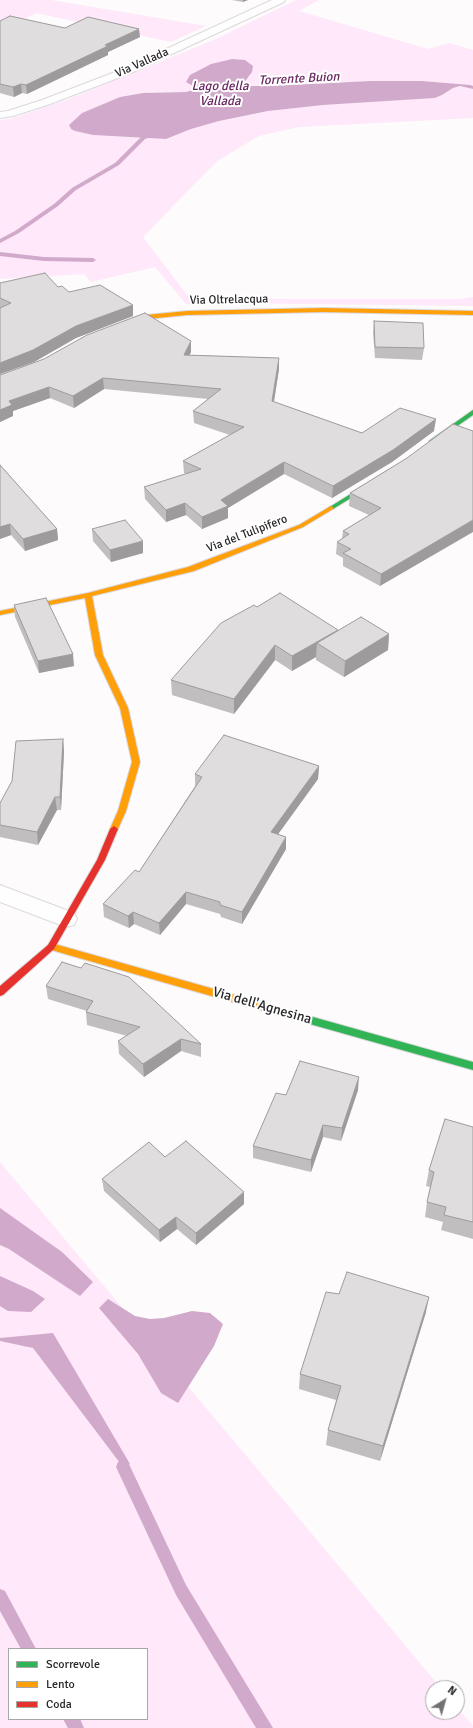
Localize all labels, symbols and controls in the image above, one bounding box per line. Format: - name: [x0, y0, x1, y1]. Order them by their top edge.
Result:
- street label: Via Vallada: [113, 45, 171, 81]
- water label: Torrente Buion: [258, 69, 340, 89]
- water label: Lago della Vallada: [191, 79, 249, 110]
- street label: Via Oltrelacqua: [190, 292, 268, 308]
- street label: Via del Tulipifero: [205, 512, 289, 556]
- street label: Via dell'Agnesina: [211, 984, 313, 1028]
- legend: [8, 1648, 148, 1720]
- text: Scorrevole: [46, 1657, 100, 1672]
- text: Lento: [46, 1677, 75, 1692]
- north arrow: [425, 1680, 465, 1720]
- text: N: [445, 1683, 459, 1698]
- text: Coda: [46, 1697, 72, 1712]

